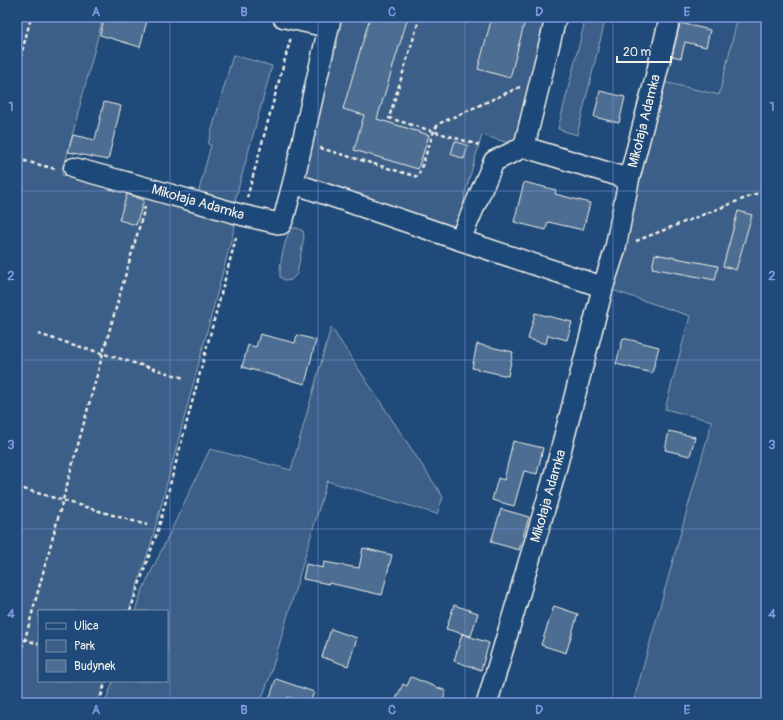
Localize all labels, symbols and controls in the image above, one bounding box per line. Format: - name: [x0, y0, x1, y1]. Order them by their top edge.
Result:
- text: A: [92, 4, 101, 20]
- text: B: [240, 4, 248, 20]
- text: C: [388, 4, 396, 20]
- text: D: [535, 4, 543, 20]
- text: E: [684, 4, 691, 20]
- scale bar: [617, 38, 671, 64]
- text: 20 m: [623, 45, 652, 60]
- street label: Mikołaja Adamka: [624, 72, 664, 170]
- text: 1: [8, 99, 14, 115]
- text: 1: [769, 99, 775, 115]
- street label: Mikołaja Adamka: [150, 181, 246, 223]
- text: 2: [7, 268, 15, 284]
- text: 2: [768, 268, 776, 284]
- text: 3: [7, 437, 15, 453]
- text: 3: [768, 437, 776, 453]
- street label: Mikołaja Adamka: [527, 448, 569, 544]
- text: 4: [7, 606, 15, 622]
- text: 4: [768, 606, 776, 622]
- legend: [38, 610, 168, 682]
- text: Ulica: [74, 619, 99, 634]
- text: Park: [74, 639, 95, 654]
- text: Budynek: [74, 659, 116, 674]
- text: A: [92, 702, 101, 718]
- text: B: [240, 702, 248, 718]
- text: C: [388, 702, 396, 718]
- text: D: [535, 702, 543, 718]
- text: E: [684, 702, 691, 718]

